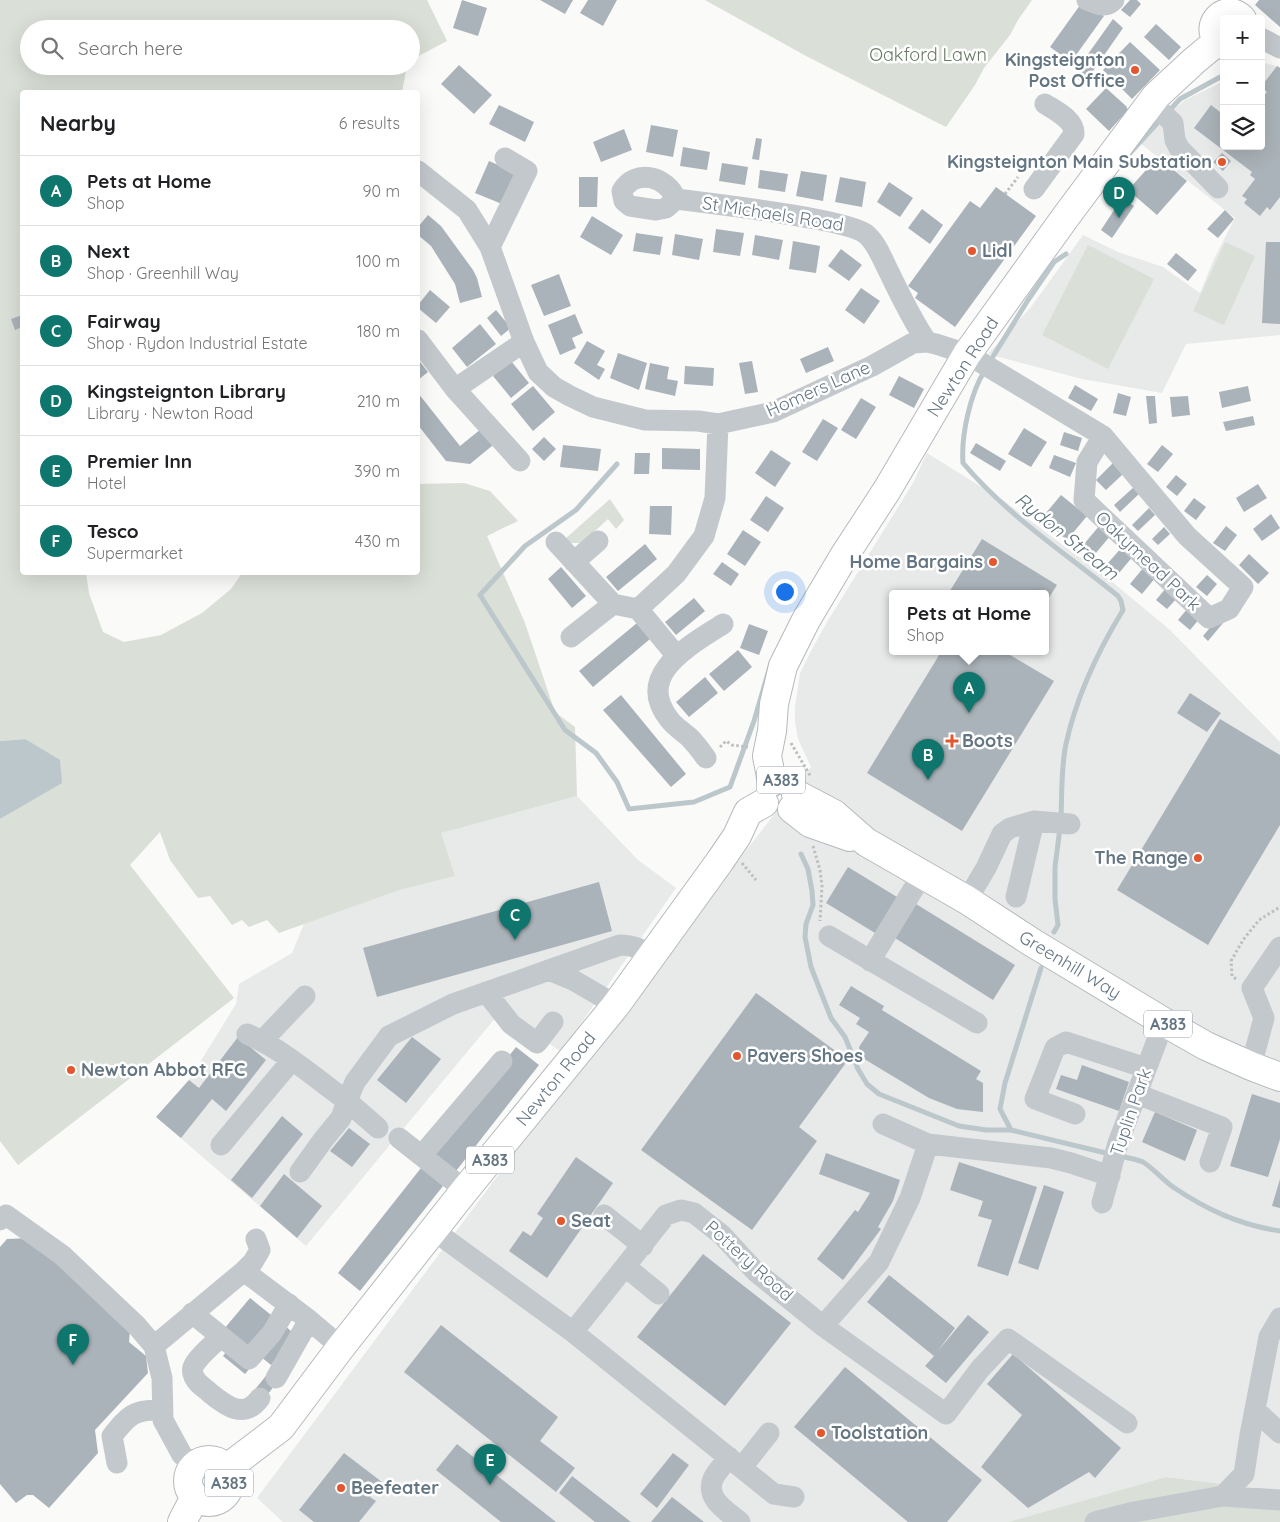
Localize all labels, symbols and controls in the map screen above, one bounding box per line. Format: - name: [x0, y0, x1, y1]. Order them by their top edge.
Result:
- map controls: [1220, 15, 1265, 150]
- button: +: [1220, 15, 1265, 60]
- search box: [20, 20, 420, 75]
- icon: search: [38, 34, 66, 62]
- text: Search here: [78, 36, 183, 60]
- park label: Oakford Lawn: [869, 43, 987, 66]
- place label: Kingsteignton Post Office: [1005, 48, 1125, 92]
- button: −: [1220, 60, 1265, 105]
- marker: Kingsteignton Post Office: [1129, 64, 1141, 76]
- button: layers: [1220, 105, 1265, 150]
- text: Nearby: [40, 110, 116, 136]
- text: 6 results: [339, 113, 400, 133]
- place label: Kingsteignton Main Substation: [947, 150, 1212, 173]
- marker: Kingsteignton Main Substation: [1216, 156, 1228, 168]
- text: Pets at Home: [87, 169, 211, 193]
- pin: D: [1103, 177, 1135, 218]
- text: A: [51, 181, 61, 201]
- text: 90 m: [363, 181, 400, 201]
- street label: St Michaels Road: [701, 191, 845, 236]
- text: Shop: [87, 193, 124, 213]
- text: Next: [87, 239, 130, 263]
- place label: Lidl: [982, 239, 1013, 262]
- marker: Lidl: [966, 245, 978, 257]
- text: B: [51, 251, 61, 271]
- text: 100 m: [356, 251, 400, 271]
- text: Shop · Greenhill Way: [87, 263, 239, 283]
- text: Fairway: [87, 309, 161, 333]
- street label: Newton Road: [922, 312, 1003, 421]
- text: C: [51, 321, 61, 341]
- text: 180 m: [357, 321, 400, 341]
- text: Shop · Rydon Industrial Estate: [87, 333, 308, 353]
- street label: Homers Lane: [762, 355, 874, 422]
- text: Kingsteignton Library: [87, 379, 286, 403]
- text: D: [50, 391, 62, 411]
- text: 210 m: [357, 391, 400, 411]
- text: Library · Newton Road: [87, 403, 253, 423]
- text: Premier Inn: [87, 449, 192, 473]
- text: E: [51, 461, 61, 481]
- text: 390 m: [354, 461, 400, 481]
- text: Hotel: [87, 473, 126, 493]
- water label: Rydon Stream: [1010, 487, 1124, 585]
- street label: Oakymead Park: [1091, 506, 1206, 615]
- text: Tesco: [87, 519, 139, 543]
- text: F: [52, 531, 61, 551]
- text: 430 m: [355, 531, 400, 551]
- text: Supermarket: [87, 543, 183, 563]
- place label: Home Bargains: [850, 550, 983, 573]
- marker: Home Bargains: [987, 556, 999, 568]
- your location: [772, 579, 798, 605]
- popup: [889, 590, 1049, 655]
- text: Pets at Home: [907, 601, 1031, 625]
- text: Shop: [907, 625, 944, 645]
- pin: A: [953, 672, 985, 713]
- place label: Boots: [962, 729, 1013, 752]
- marker: Boots: [946, 735, 958, 747]
- pin: B: [912, 739, 944, 780]
- road number: A383: [757, 766, 805, 794]
- place label: The Range: [1094, 846, 1188, 869]
- marker: The Range: [1192, 852, 1204, 864]
- pin: C: [499, 899, 531, 940]
- street label: Greenhill Way: [1015, 925, 1126, 1004]
- road number: A383: [1144, 1011, 1192, 1038]
- street label: Newton Road: [511, 1027, 601, 1130]
- place label: Pavers Shoes: [747, 1044, 863, 1067]
- marker: Pavers Shoes: [731, 1050, 743, 1062]
- place label: Newton Abbot RFC: [81, 1058, 245, 1081]
- marker: Newton Abbot RFC: [65, 1064, 77, 1076]
- street label: Tuplin Park: [1105, 1065, 1156, 1159]
- road number: A383: [466, 1146, 514, 1174]
- place label: Seat: [571, 1209, 611, 1232]
- marker: Seat: [555, 1215, 567, 1227]
- street label: Pottery Road: [701, 1215, 798, 1306]
- pin: F: [57, 1324, 89, 1365]
- place label: Toolstation: [831, 1421, 928, 1444]
- marker: Toolstation: [815, 1427, 827, 1439]
- pin: E: [474, 1444, 506, 1485]
- road number: A383: [205, 1470, 253, 1496]
- place label: Beefeater: [351, 1476, 439, 1499]
- marker: Beefeater: [335, 1482, 347, 1494]

